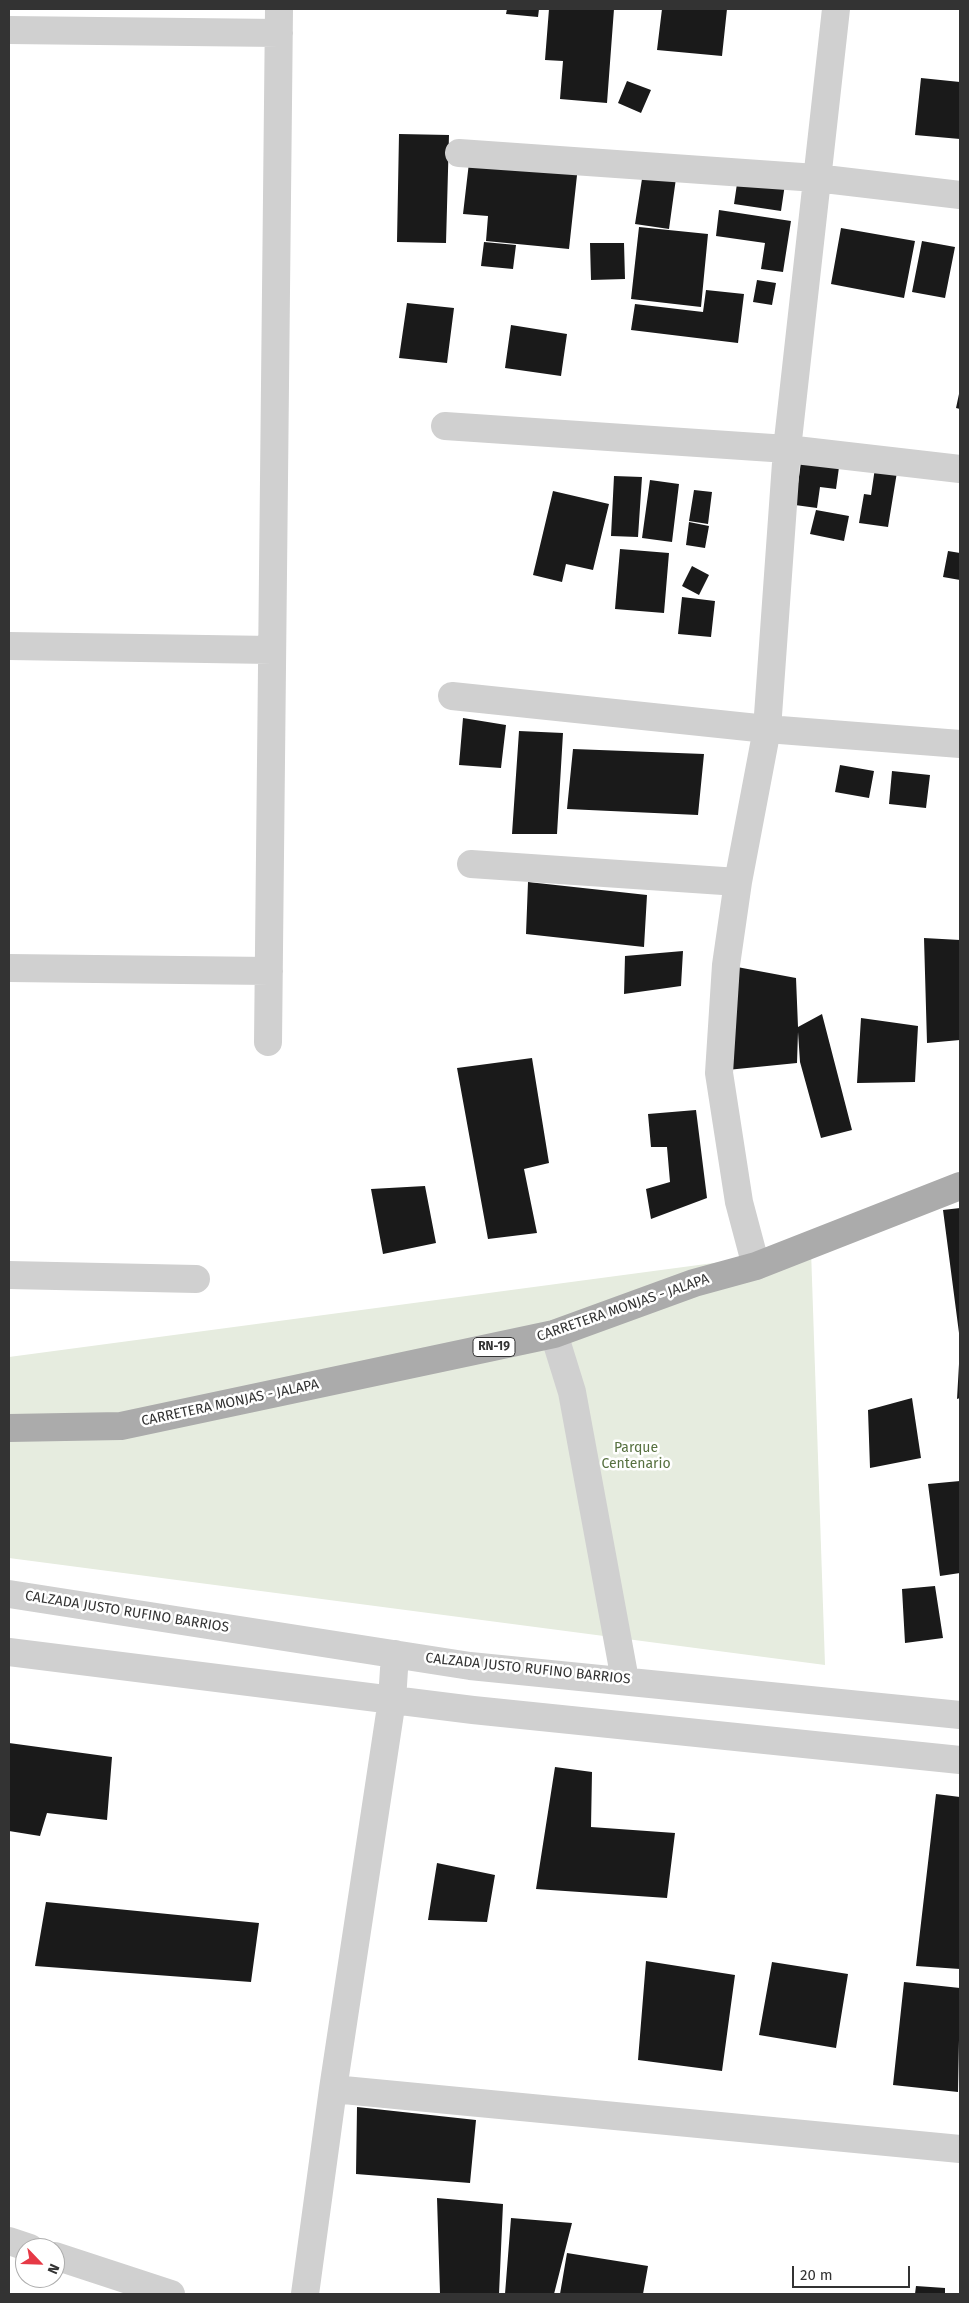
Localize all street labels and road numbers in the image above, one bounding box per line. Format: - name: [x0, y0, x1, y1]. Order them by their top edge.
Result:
- street label: CARRETERA MONJAS - JALAPA: [535, 1271, 711, 1345]
- road number: RN-19: [473, 1338, 515, 1356]
- street label: CARRETERA MONJAS - JALAPA: [140, 1376, 320, 1430]
- street label: CALZADA JUSTO RUFINO BARRIOS: [24, 1588, 230, 1636]
- street label: CALZADA JUSTO RUFINO BARRIOS: [425, 1650, 631, 1688]

